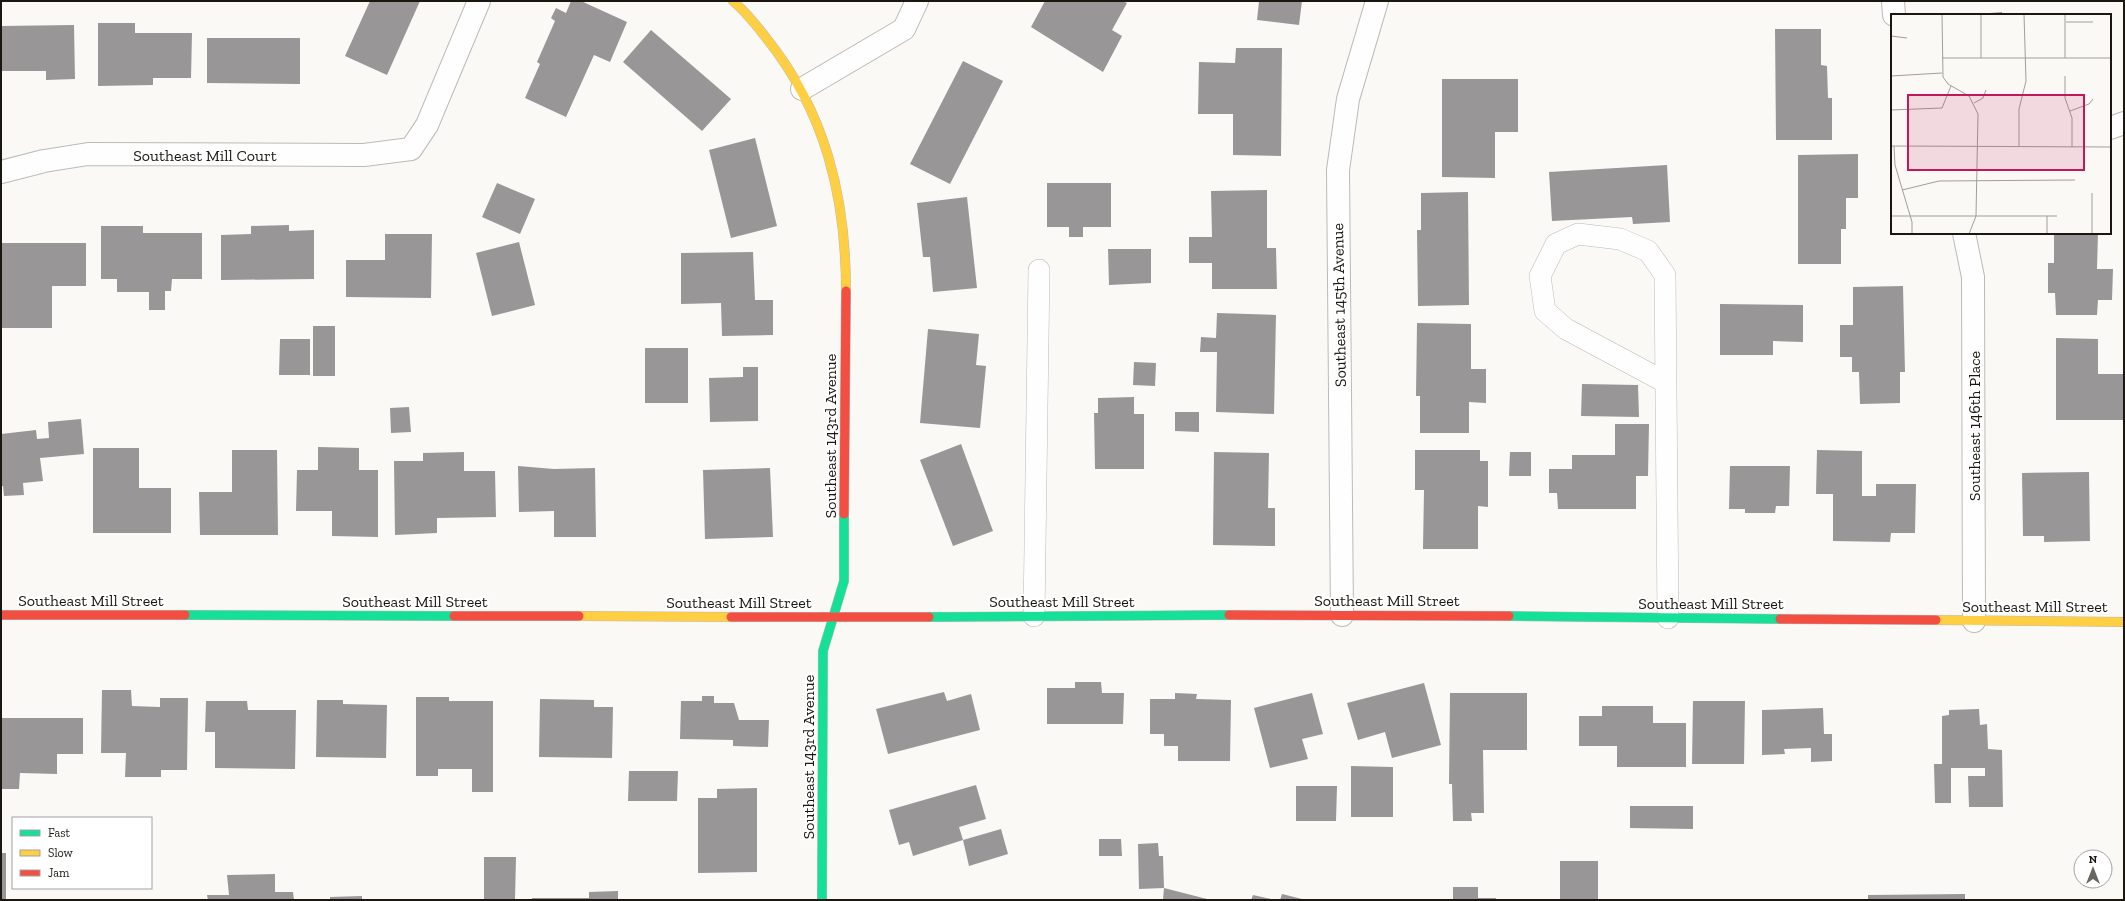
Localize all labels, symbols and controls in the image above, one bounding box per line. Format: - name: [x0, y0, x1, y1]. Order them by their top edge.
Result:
- inset map: [1891, 14, 2111, 234]
- street label: Southeast Mill Court: [133, 146, 277, 165]
- street label: Southeast 145th Avenue: [1328, 223, 1350, 387]
- street label: Southeast 146th Place: [1965, 351, 1984, 501]
- street label: Southeast 143rd Avenue: [821, 354, 840, 518]
- street label: Southeast Mill Street: [18, 591, 164, 610]
- street label: Southeast Mill Street: [1314, 591, 1460, 610]
- street label: Southeast Mill Street: [342, 592, 488, 611]
- street label: Southeast Mill Street: [989, 592, 1135, 611]
- street label: Southeast Mill Street: [666, 593, 812, 612]
- street label: Southeast Mill Street: [1638, 594, 1784, 613]
- street label: Southeast Mill Street: [1962, 597, 2108, 616]
- street label: Southeast 143rd Avenue: [799, 675, 818, 839]
- legend: [12, 817, 152, 889]
- text: Fast: [48, 826, 71, 840]
- text: Slow: [48, 846, 74, 860]
- north arrow: [2073, 849, 2113, 889]
- text: N: [2089, 853, 2098, 866]
- text: Jam: [48, 866, 70, 880]

